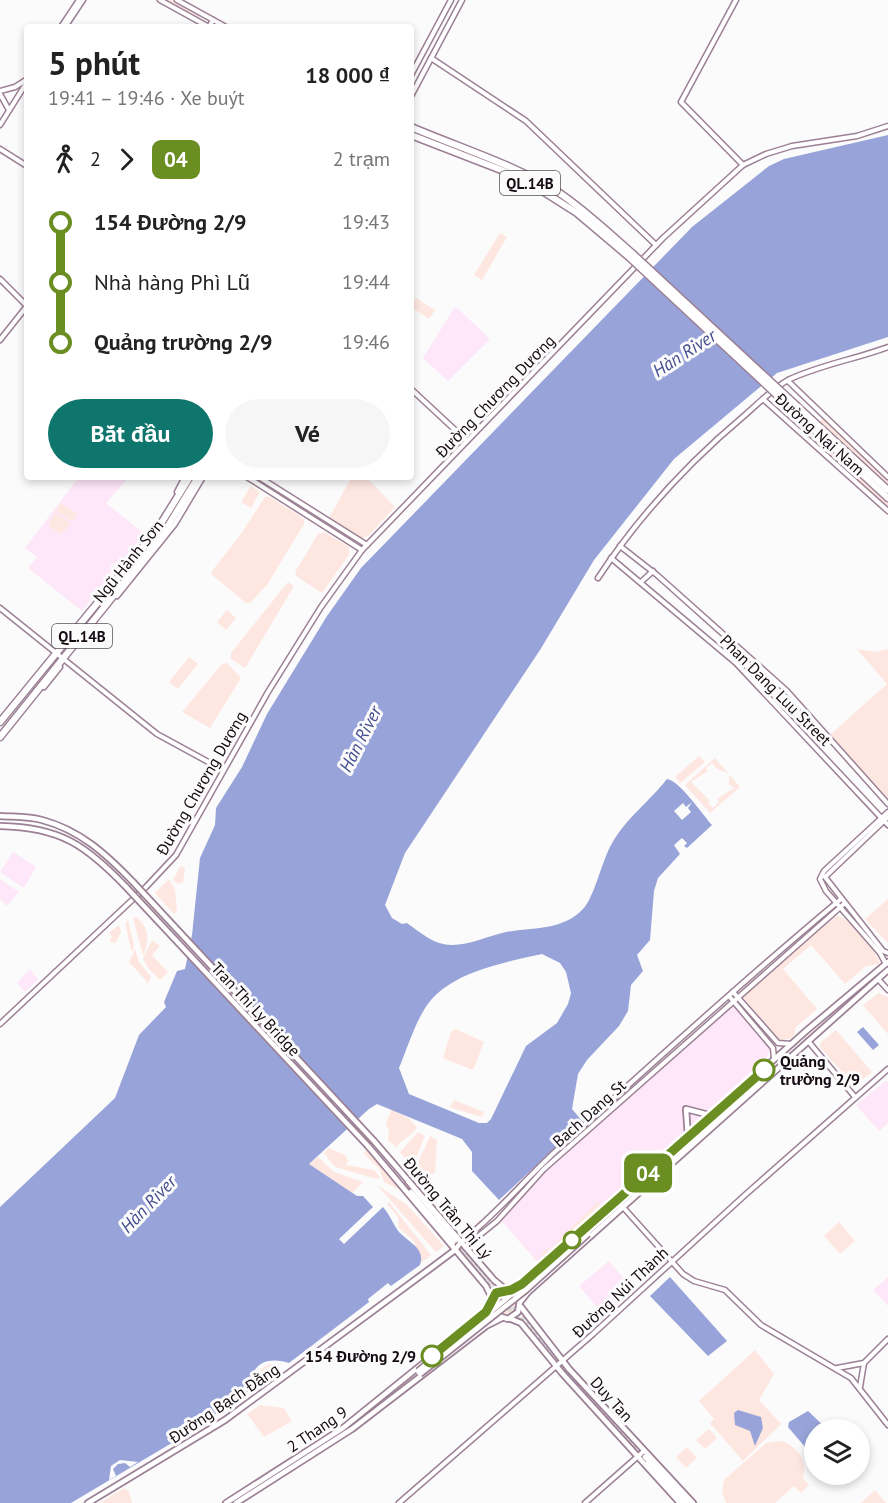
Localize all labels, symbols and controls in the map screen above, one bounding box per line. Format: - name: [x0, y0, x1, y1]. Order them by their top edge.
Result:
- text: 5 phút: [48, 41, 140, 84]
- text: 18 000 ₫: [305, 61, 390, 89]
- text: 19:41 – 19:46 · Xe buýt: [48, 85, 245, 111]
- icon: walk: [48, 143, 81, 176]
- icon: forward: [110, 143, 143, 176]
- text: 2: [90, 146, 101, 172]
- text: 04: [164, 146, 188, 173]
- text: 2 trạm: [333, 146, 390, 172]
- road number: QL.14B: [500, 171, 560, 195]
- text: 154 Đường 2/9: [94, 208, 247, 236]
- text: 19:43: [342, 209, 390, 235]
- text: Nhà hàng Phì Lũ: [94, 268, 250, 296]
- text: 19:44: [342, 269, 390, 295]
- water label: Hàn River: [648, 323, 721, 382]
- text: Quảng trường 2/9: [94, 328, 272, 356]
- text: 19:46: [342, 329, 390, 355]
- street label: Đường Chương Dương: [430, 330, 559, 462]
- street label: Đường Nại Nam: [770, 388, 869, 479]
- button: Bắt đầu: [48, 399, 213, 468]
- button: Vé: [225, 399, 390, 468]
- street label: Ngũ Hành Sơn: [89, 516, 167, 606]
- road number: QL.14B: [52, 624, 112, 648]
- street label: Phan Dang Luu Street: [716, 630, 836, 750]
- water label: Hàn River: [334, 701, 387, 776]
- street label: Đường Chương Dương: [151, 707, 250, 859]
- street label: Tran Thi Ly Bridge: [207, 958, 305, 1060]
- place label: Quảng trường 2/9: [780, 1051, 860, 1089]
- marker: Quảng trường 2/9: [753, 1059, 775, 1081]
- street label: Bach Dang St: [548, 1075, 630, 1151]
- street label: Đường Trần Thị Lý: [399, 1152, 497, 1263]
- line badge: 04: [621, 1154, 675, 1192]
- text: 04: [636, 1160, 660, 1187]
- water label: Hàn River: [115, 1170, 182, 1238]
- unlabelled marker: [563, 1231, 581, 1249]
- street label: Đường Núi Thành: [567, 1242, 672, 1342]
- marker: 154 Đường 2/9: [421, 1345, 443, 1367]
- place label: 154 Đường 2/9: [305, 1346, 416, 1366]
- street label: Đường Bạch Đằng: [164, 1359, 283, 1448]
- street label: Duy Tan: [587, 1372, 637, 1426]
- street label: 2 Thang 9: [283, 1402, 351, 1456]
- map controls: [804, 1419, 870, 1485]
- button: layers: [804, 1419, 870, 1485]

